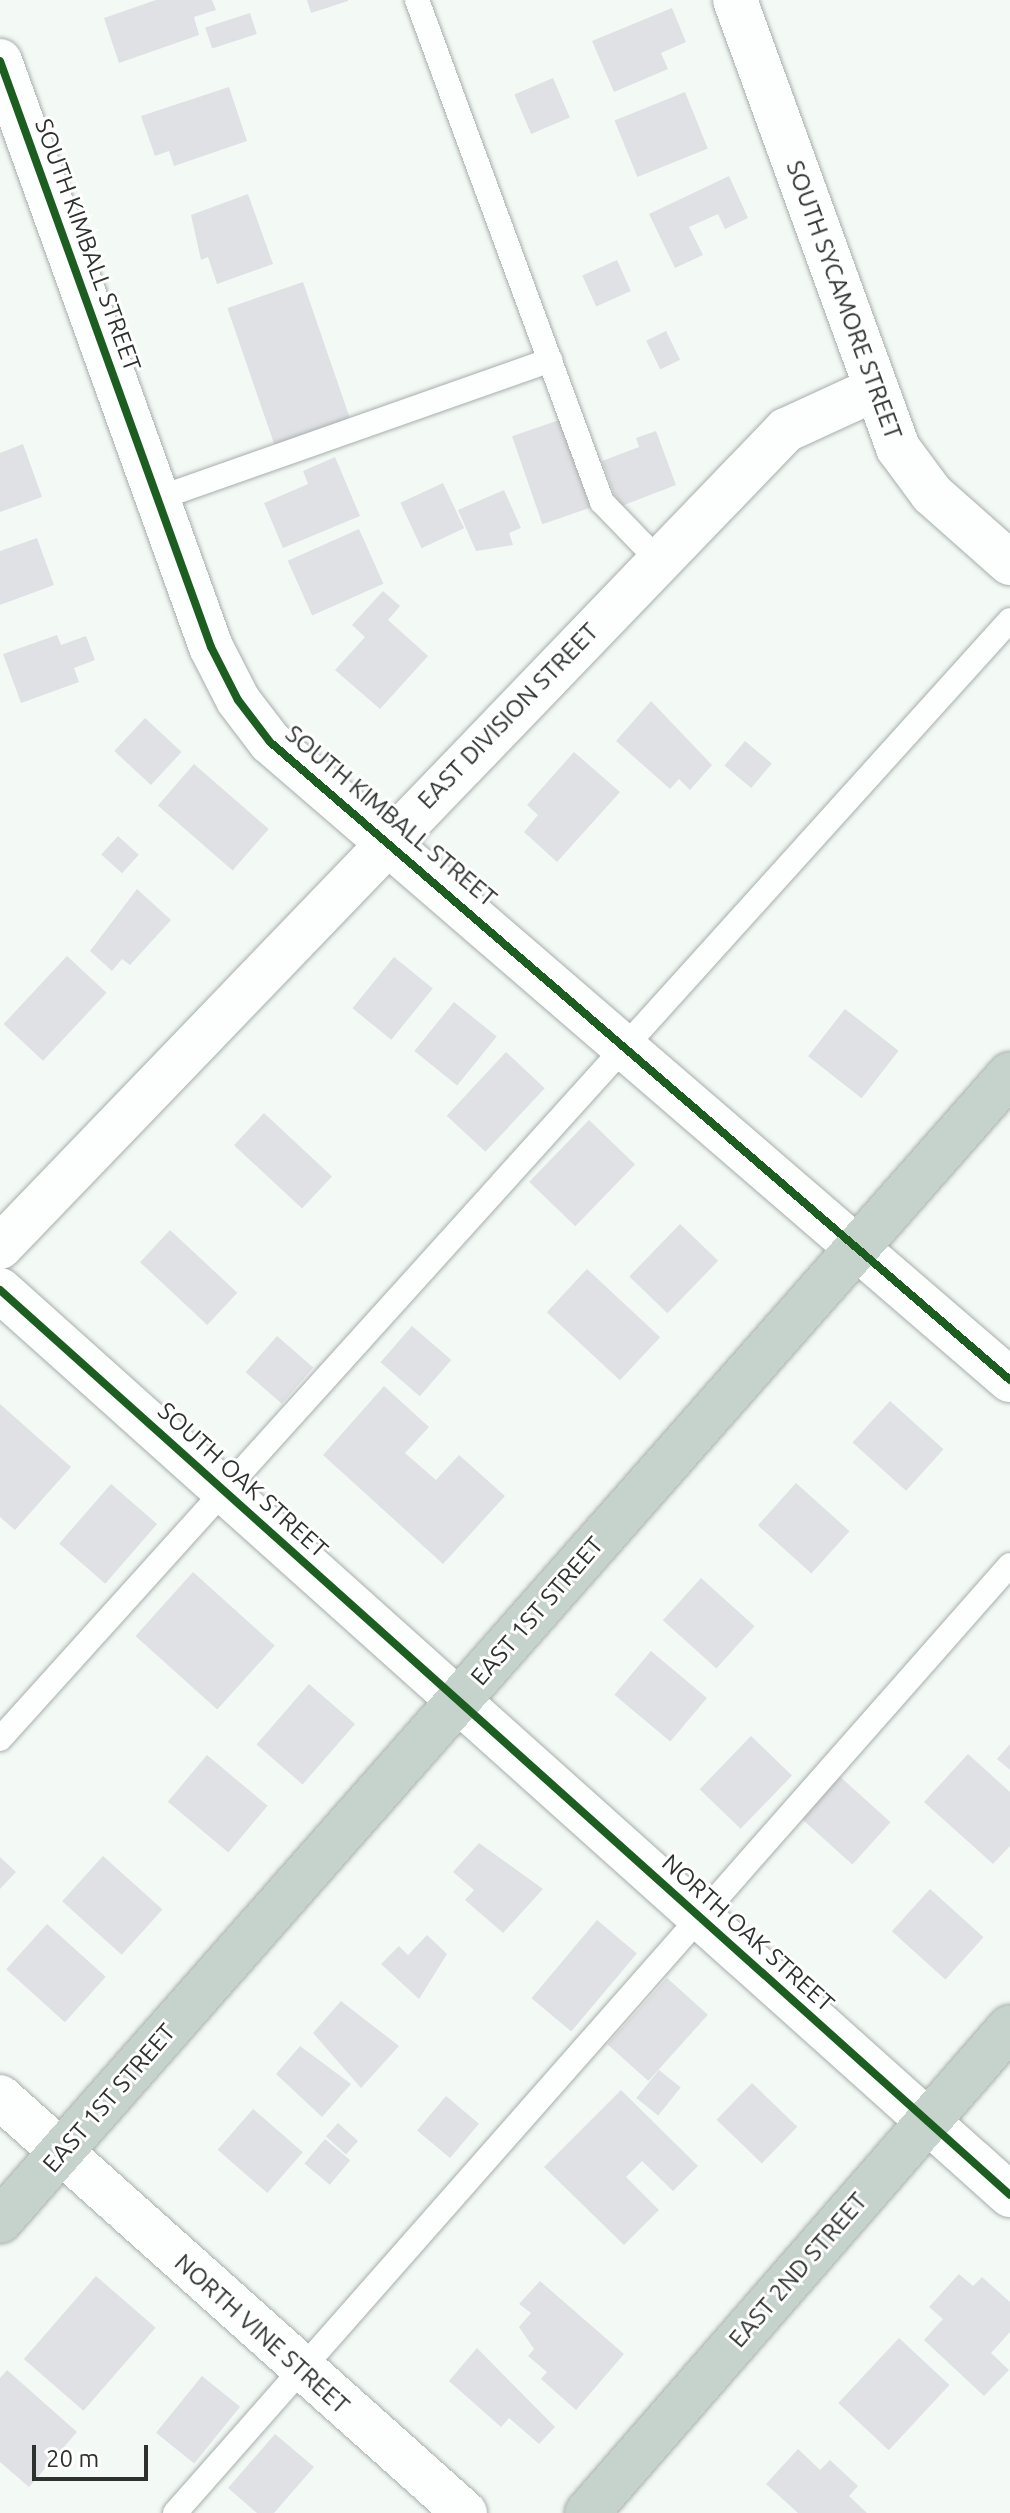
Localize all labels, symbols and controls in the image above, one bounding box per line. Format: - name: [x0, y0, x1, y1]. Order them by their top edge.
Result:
- street label: SOUTH KIMBALL STREET: [29, 115, 147, 375]
- street label: SOUTH SYCAMORE STREET: [780, 157, 908, 443]
- street label: EAST DIVISION STREET: [412, 617, 604, 815]
- street label: SOUTH KIMBALL STREET: [280, 719, 502, 913]
- street label: SOUTH OAK STREET: [152, 1396, 334, 1564]
- street label: EAST 1ST STREET: [465, 1531, 609, 1691]
- street label: NORTH OAK STREET: [656, 1848, 840, 2018]
- street label: EAST 1ST STREET: [37, 2018, 181, 2178]
- street label: EAST 2ND STREET: [723, 2187, 873, 2353]
- street label: NORTH VINE STREET: [169, 2248, 355, 2420]
- scale bar: [36, 2429, 152, 2479]
- text: 20 m: [46, 2445, 99, 2472]

